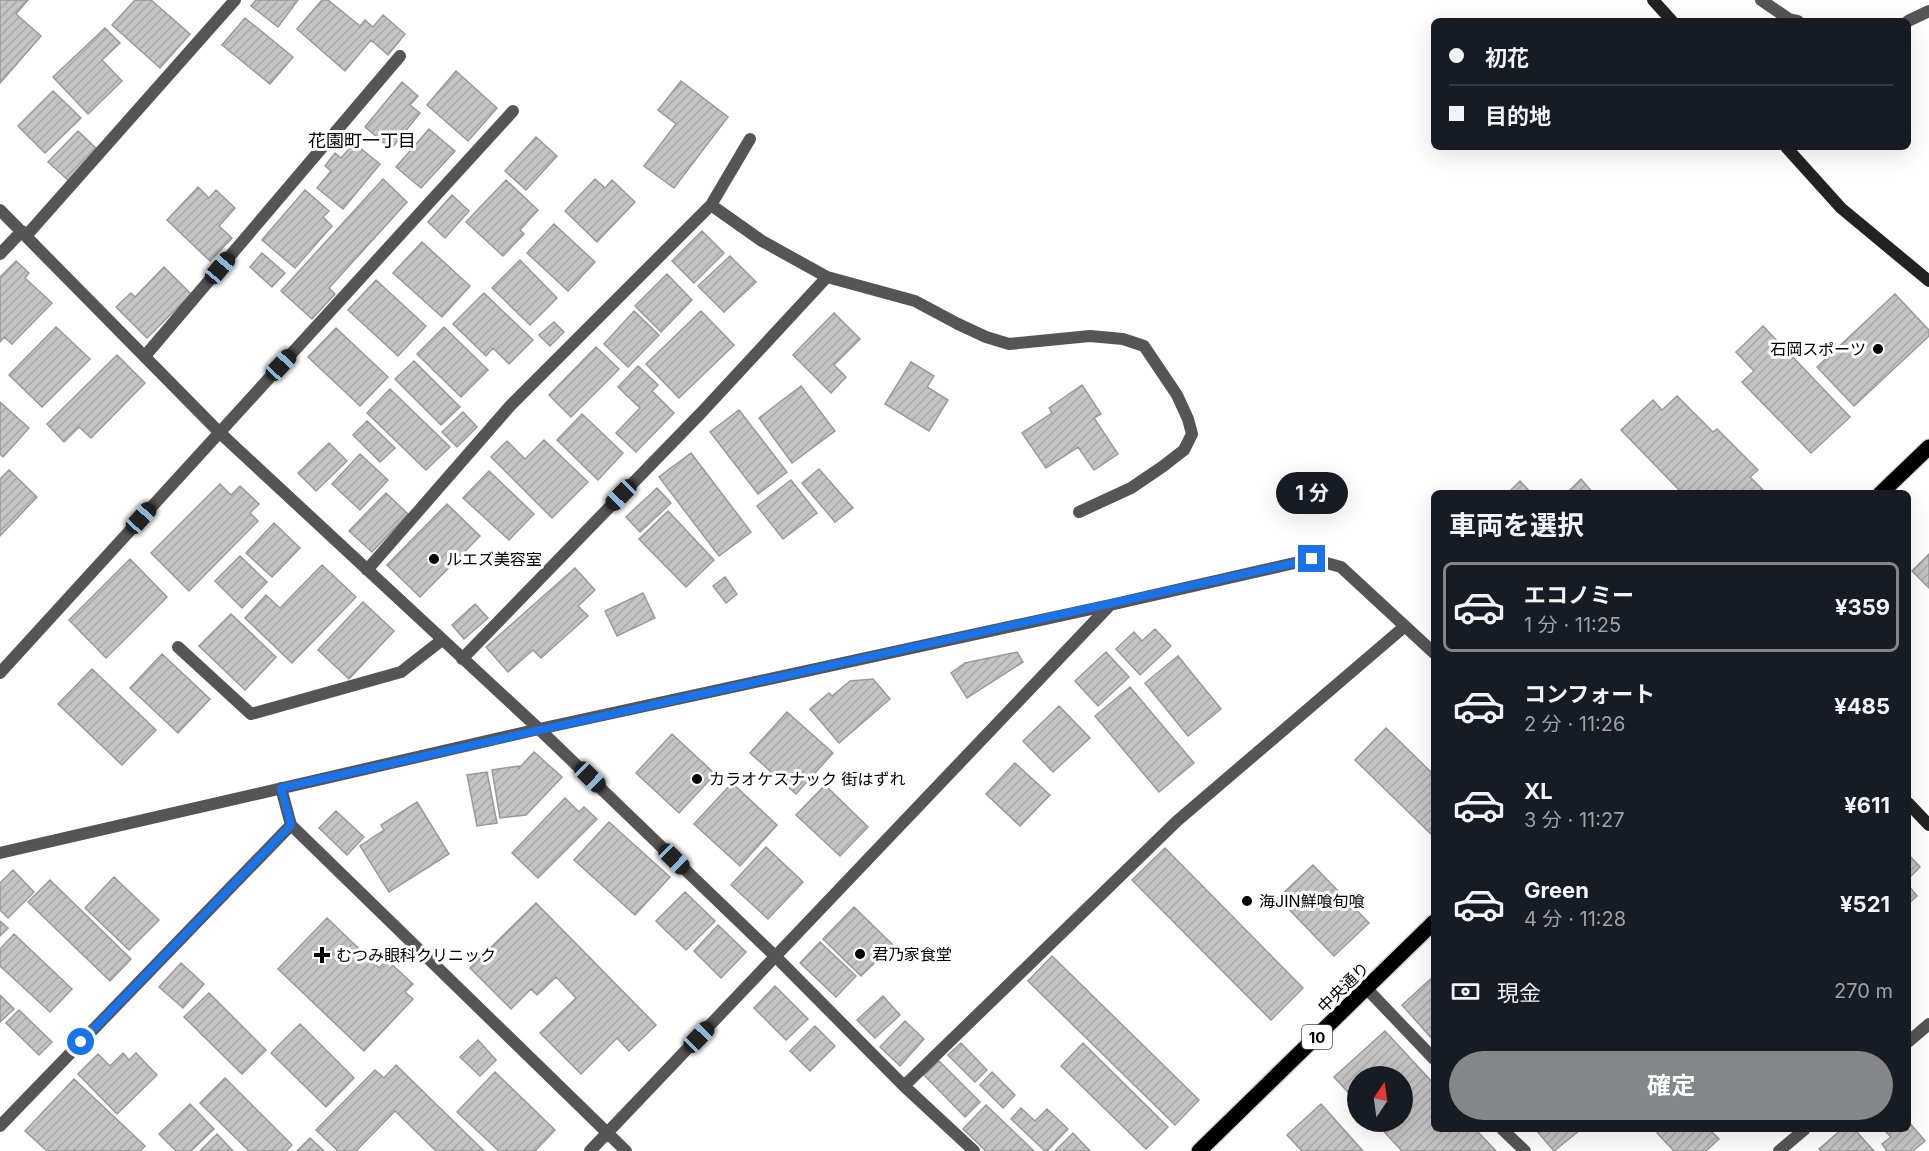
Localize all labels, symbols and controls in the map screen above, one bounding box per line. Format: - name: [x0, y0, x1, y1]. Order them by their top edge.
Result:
- text: 初花: [1485, 45, 1529, 71]
- text: 目的地: [1485, 103, 1551, 129]
- district label: 花園町一丁目: [308, 130, 416, 151]
- car: [202, 248, 238, 288]
- place label: 石岡スポーツ: [1770, 339, 1866, 359]
- marker: 石岡スポーツ: [1871, 342, 1885, 356]
- car: [262, 346, 300, 384]
- callout: 1 分: [1276, 472, 1348, 514]
- car: [602, 476, 640, 514]
- text: 1 分: [1295, 481, 1329, 505]
- car: [122, 499, 160, 537]
- text: 車両を選択: [1449, 509, 1584, 542]
- route end: [1298, 545, 1325, 572]
- place label: ルエズ美容室: [446, 549, 542, 569]
- marker: ルエズ美容室: [427, 552, 441, 566]
- icon: car: [1452, 580, 1506, 634]
- text: エコノミー: [1524, 582, 1634, 608]
- text: ¥359: [1835, 594, 1890, 620]
- text: 1 分 · 11:25: [1524, 613, 1621, 637]
- icon: car: [1452, 679, 1506, 733]
- text: コンフォート: [1524, 681, 1655, 707]
- text: ¥485: [1834, 693, 1890, 719]
- text: 2 分 · 11:26: [1524, 712, 1625, 736]
- car: [571, 758, 609, 796]
- place label: カラオケスナック 街はずれ: [709, 769, 906, 789]
- marker: カラオケスナック 街はずれ: [690, 772, 704, 786]
- icon: car: [1452, 778, 1506, 832]
- text: XL: [1524, 778, 1553, 804]
- text: ¥611: [1844, 792, 1890, 818]
- text: 3 分 · 11:27: [1524, 808, 1625, 832]
- car: [655, 840, 693, 878]
- icon: car: [1452, 877, 1506, 931]
- text: Green: [1524, 877, 1589, 903]
- place label: 海JIN鮮喰旬喰: [1259, 891, 1365, 911]
- text: ¥521: [1840, 891, 1890, 917]
- marker: 海JIN鮮喰旬喰: [1240, 894, 1254, 908]
- text: 4 分 · 11:28: [1524, 907, 1626, 931]
- place label: 君乃家食堂: [872, 944, 952, 964]
- place label: むつみ眼科クリニック: [336, 945, 496, 965]
- marker: むつみ眼科クリニック: [313, 946, 331, 964]
- marker: 君乃家食堂: [853, 947, 867, 961]
- street label: 中央通り: [1313, 958, 1373, 1016]
- icon: cash: [1449, 975, 1482, 1008]
- text: 270 m: [1834, 979, 1893, 1003]
- text: 現金: [1497, 980, 1541, 1006]
- car: [680, 1018, 718, 1056]
- road number: 10: [1302, 1025, 1332, 1049]
- route start: [67, 1028, 94, 1055]
- button: 確定: [1449, 1051, 1893, 1120]
- north arrow: [1347, 1066, 1413, 1132]
- map controls: [1347, 1066, 1413, 1132]

